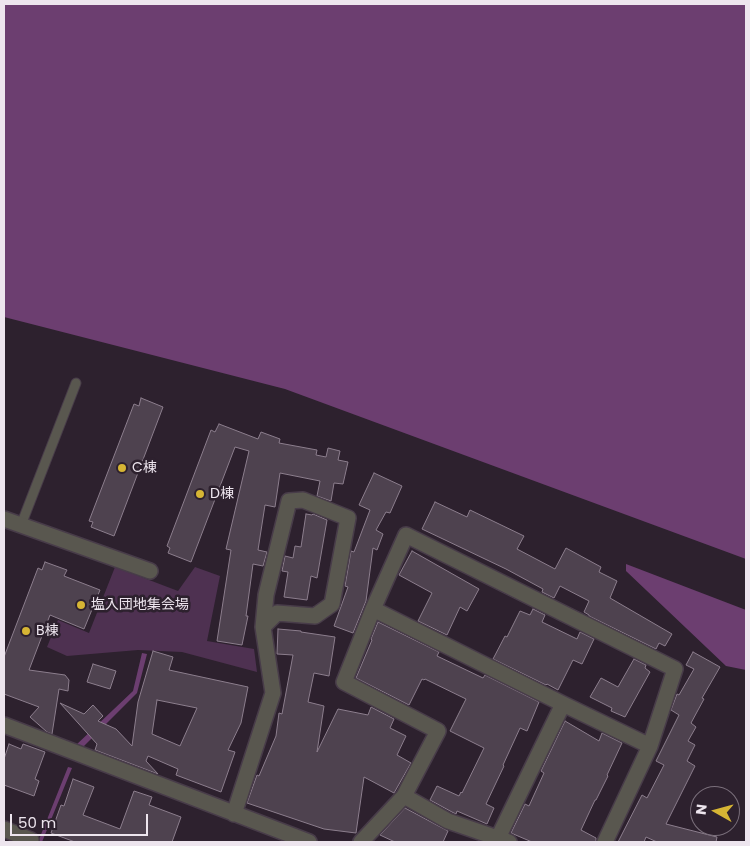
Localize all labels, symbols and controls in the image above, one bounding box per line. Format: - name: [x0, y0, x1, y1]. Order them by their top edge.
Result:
- place label: C棟: [132, 460, 157, 476]
- marker: C棟: [116, 462, 128, 474]
- place label: D棟: [210, 486, 234, 502]
- marker: D棟: [194, 488, 206, 500]
- place label: 塩入団地集会場: [91, 597, 189, 613]
- marker: 塩入団地集会場: [75, 599, 87, 611]
- place label: B棟: [36, 623, 59, 639]
- marker: B棟: [20, 625, 32, 637]
- north arrow: [690, 786, 740, 836]
- text: N: [691, 803, 712, 816]
- scale bar: [12, 804, 150, 836]
- text: 50 m: [18, 812, 56, 833]

